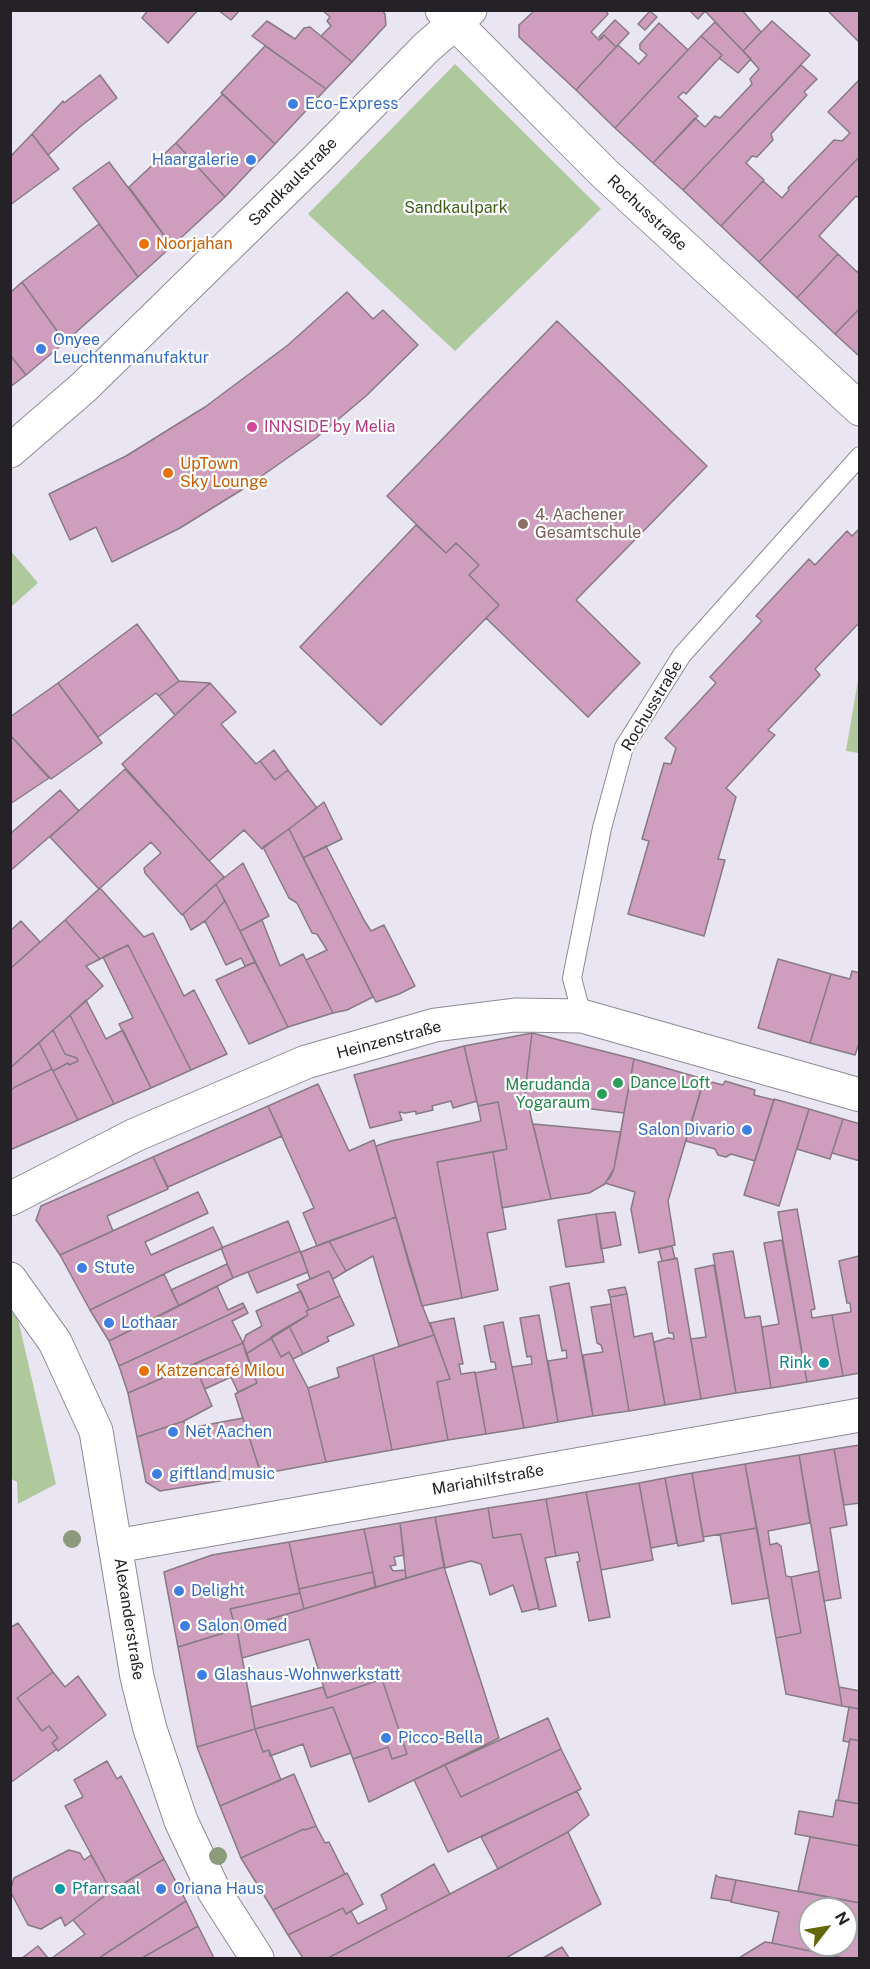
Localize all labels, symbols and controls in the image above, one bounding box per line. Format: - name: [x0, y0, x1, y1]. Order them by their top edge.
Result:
- place label: Eco-Express: [305, 94, 398, 114]
- marker: Eco-Express: [286, 97, 300, 111]
- street label: Sandkaulstraße: [245, 134, 341, 230]
- place label: Haargalerie: [152, 150, 239, 170]
- marker: Haargalerie: [244, 153, 258, 167]
- street label: Rochusstraße: [603, 171, 691, 255]
- park label: Sandkaulpark: [404, 198, 508, 218]
- place label: Noorjahan: [156, 234, 233, 254]
- marker: Noorjahan: [137, 237, 151, 251]
- place label: Onyee Leuchtenmanufaktur: [53, 330, 209, 368]
- marker: Onyee Leuchtenmanufaktur: [34, 342, 48, 356]
- place label: INNSIDE by Melia: [264, 417, 395, 437]
- marker: INNSIDE by Melia: [245, 420, 259, 434]
- place label: UpTown Sky Lounge: [180, 454, 268, 492]
- marker: UpTown Sky Lounge: [161, 466, 175, 480]
- place label: 4. Aachener Gesamtschule: [535, 505, 641, 543]
- marker: 4. Aachener Gesamtschule: [516, 517, 530, 531]
- street label: Rochusstraße: [617, 657, 687, 755]
- street label: Heinzenstraße: [334, 1017, 444, 1063]
- place label: Dance Loft: [630, 1073, 710, 1093]
- place label: Merudanda Yogaraum: [505, 1075, 590, 1113]
- marker: Dance Loft: [611, 1076, 625, 1090]
- marker: Merudanda Yogaraum: [595, 1087, 609, 1101]
- place label: Salon Divario: [638, 1120, 735, 1140]
- marker: Salon Divario: [740, 1123, 754, 1137]
- place label: Stute: [94, 1258, 135, 1278]
- marker: Stute: [75, 1261, 89, 1275]
- place label: Lothaar: [121, 1313, 178, 1333]
- marker: Lothaar: [102, 1316, 116, 1330]
- place label: Rink: [779, 1353, 812, 1373]
- marker: Rink: [817, 1356, 831, 1370]
- place label: Katzencafé Milou: [156, 1361, 285, 1381]
- marker: Katzencafé Milou: [137, 1364, 151, 1378]
- place label: Net Aachen: [185, 1422, 272, 1442]
- marker: Net Aachen: [166, 1425, 180, 1439]
- street label: Mariahilfstraße: [430, 1461, 546, 1499]
- place label: giftland music: [169, 1464, 275, 1484]
- marker: giftland music: [150, 1467, 164, 1481]
- street label: Alexanderstraße: [110, 1557, 148, 1681]
- place label: Delight: [191, 1581, 245, 1601]
- marker: Delight: [172, 1584, 186, 1598]
- place label: Salon Omed: [197, 1616, 287, 1636]
- marker: Salon Omed: [178, 1619, 192, 1633]
- place label: Glashaus-Wohnwerkstatt: [214, 1665, 401, 1685]
- marker: Glashaus-Wohnwerkstatt: [195, 1668, 209, 1682]
- place label: Picco-Bella: [398, 1728, 483, 1748]
- marker: Picco-Bella: [379, 1731, 393, 1745]
- place label: Pfarrsaal: [72, 1879, 141, 1899]
- place label: Oriana Haus: [173, 1879, 264, 1899]
- marker: Pfarrsaal: [53, 1882, 67, 1896]
- marker: Oriana Haus: [154, 1882, 168, 1896]
- north arrow: [798, 1897, 858, 1957]
- text: N: [831, 1908, 854, 1929]

